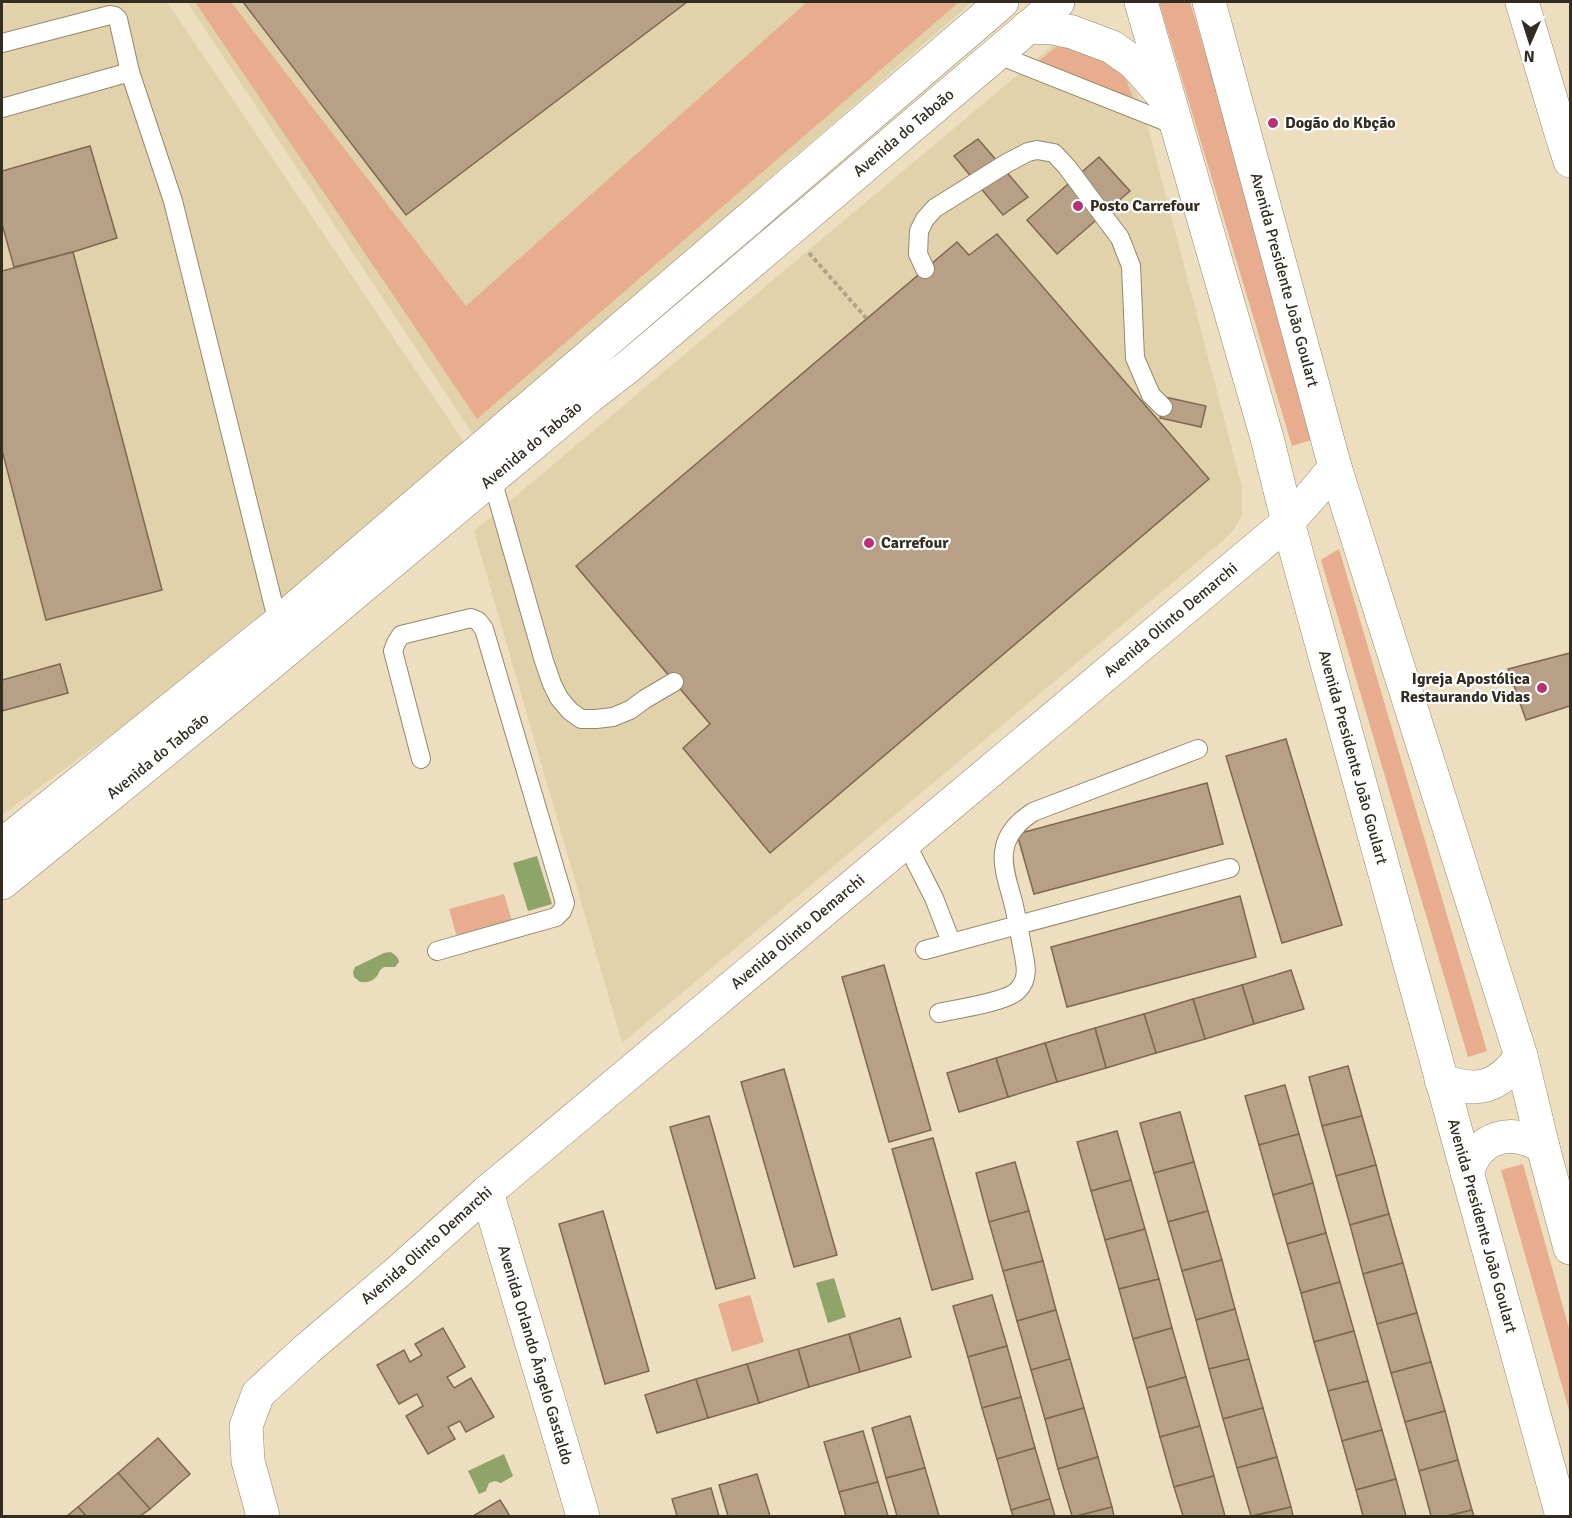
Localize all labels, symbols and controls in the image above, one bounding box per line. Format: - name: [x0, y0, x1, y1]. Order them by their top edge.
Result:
- north arrow: [1500, 12, 1560, 72]
- text: N: [1523, 46, 1535, 66]
- street label: Avenida do Taboão: [849, 84, 958, 181]
- place label: Dogão do Kbção: [1285, 113, 1396, 133]
- marker: Dogão do Kbção: [1266, 116, 1280, 130]
- street label: Avenida Presidente João Goulart: [1246, 170, 1323, 390]
- place label: Posto Carrefour: [1090, 196, 1200, 216]
- marker: Posto Carrefour: [1071, 199, 1085, 213]
- street label: Avenida do Taboão: [477, 397, 586, 493]
- place label: Carrefour: [881, 533, 949, 553]
- marker: Carrefour: [862, 536, 876, 550]
- street label: Avenida Olinto Demarchi: [1100, 558, 1242, 682]
- street label: Avenida Presidente João Goulart: [1314, 648, 1392, 867]
- place label: Igreja Apostólica Restaurando Vidas: [1400, 669, 1530, 707]
- marker: Igreja Apostólica Restaurando Vidas: [1535, 681, 1549, 695]
- street label: Avenida do Taboão: [103, 709, 213, 804]
- street label: Avenida Olinto Demarchi: [727, 870, 869, 994]
- street label: Avenida Presidente João Goulart: [1443, 1116, 1521, 1336]
- street label: Avenida Olinto Demarchi: [357, 1182, 496, 1309]
- street label: Avenida Orlando Ângelo Gastaldo: [493, 1243, 577, 1467]

